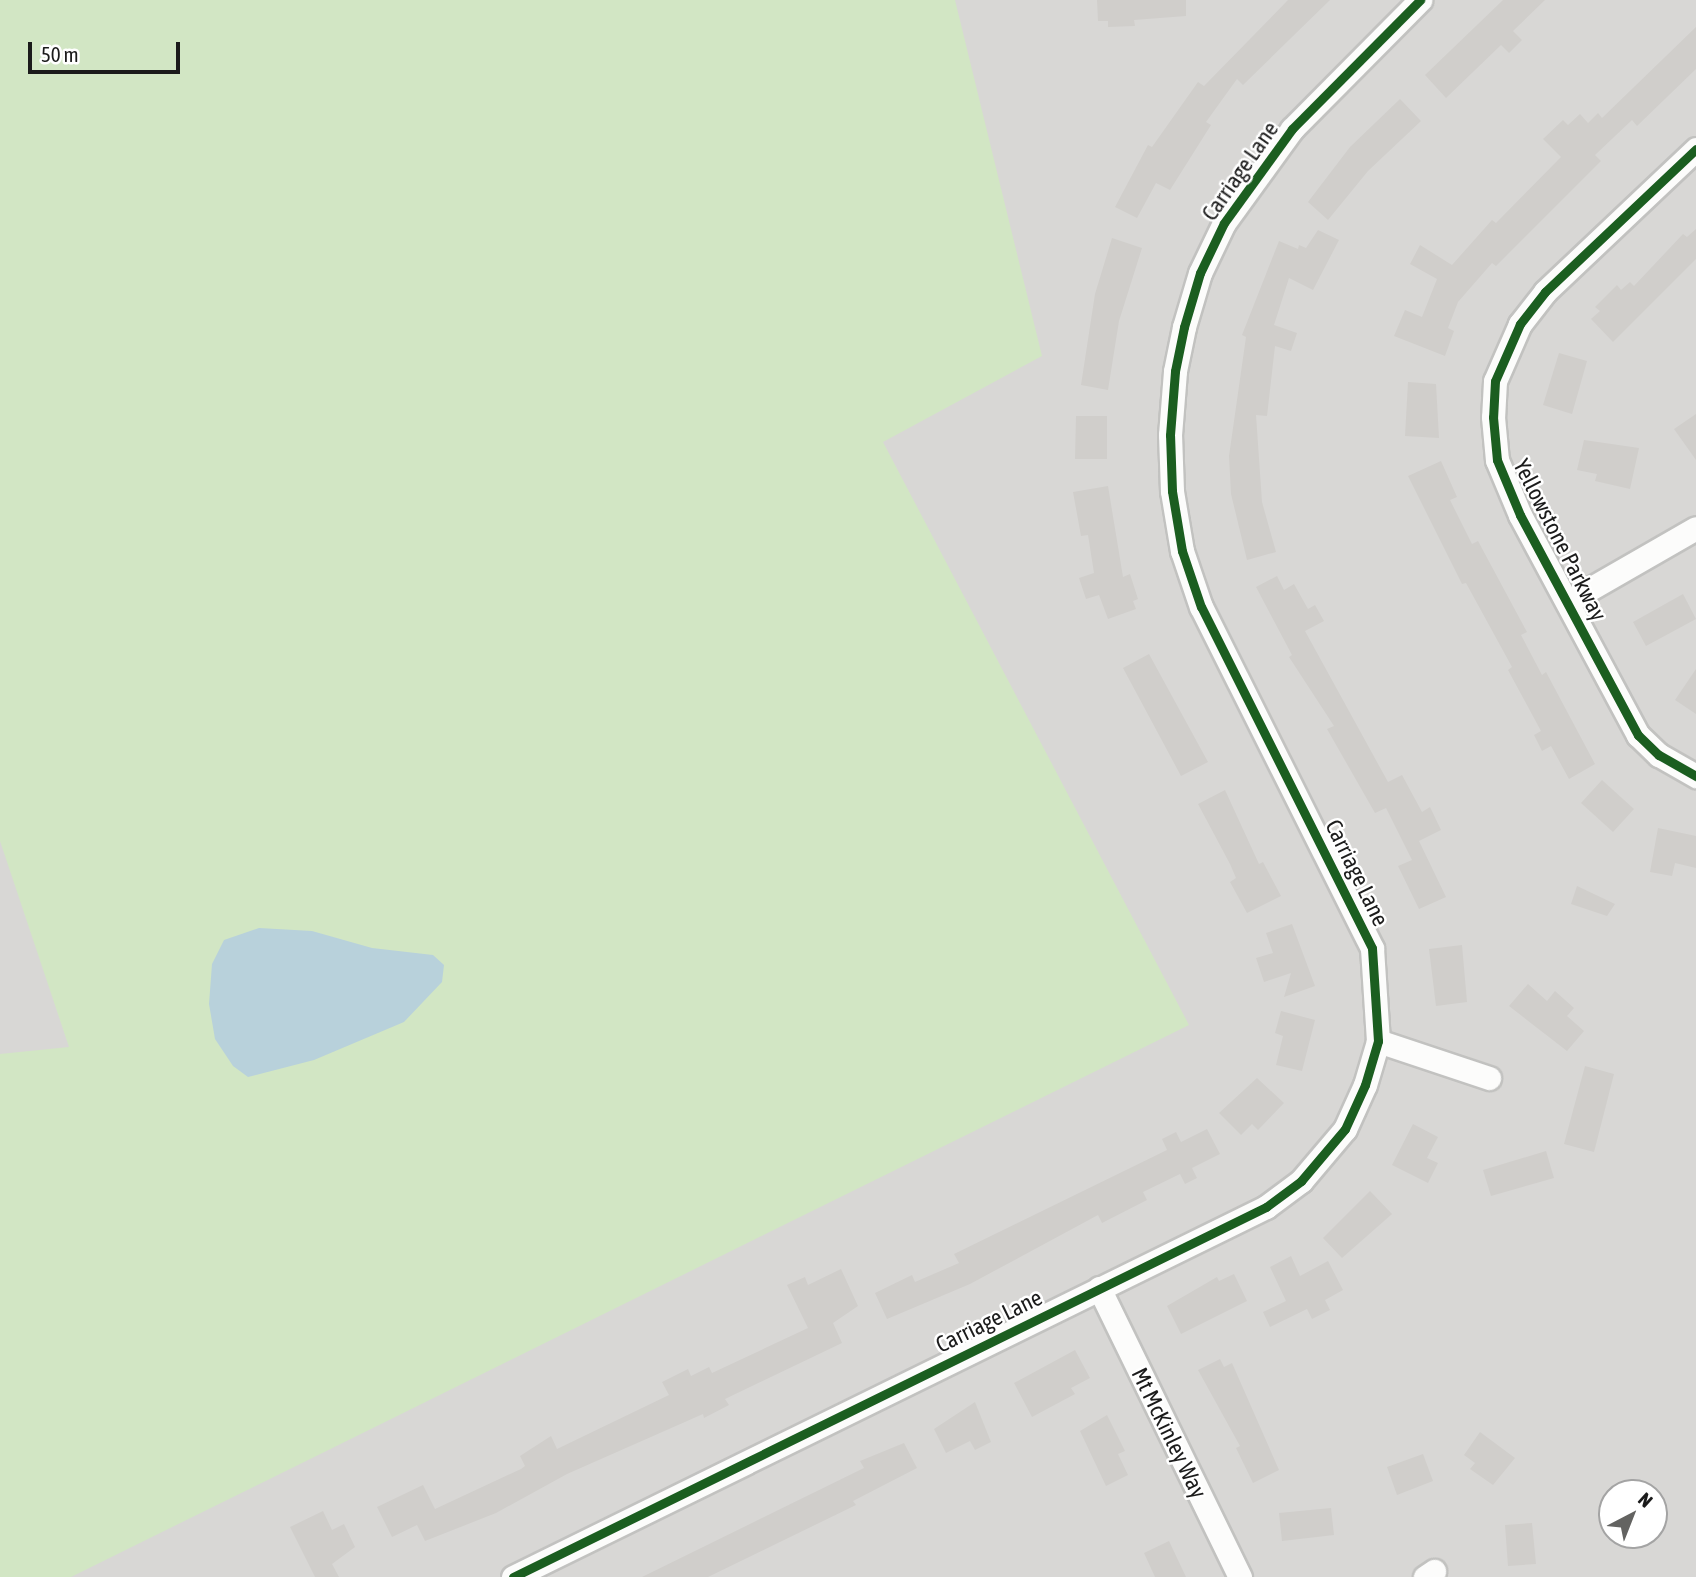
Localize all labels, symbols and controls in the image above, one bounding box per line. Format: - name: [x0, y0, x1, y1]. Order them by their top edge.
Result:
- scale bar: [32, 28, 184, 72]
- text: 50 m: [41, 42, 79, 66]
- street label: Carriage Lane: [1196, 116, 1284, 226]
- street label: Yellowstone Parkway: [1507, 455, 1613, 625]
- street label: Carriage Lane: [1319, 815, 1395, 931]
- street label: Carriage Lane: [931, 1283, 1047, 1359]
- street label: Mt McKinley Way: [1126, 1363, 1212, 1503]
- north arrow: [1598, 1479, 1668, 1549]
- text: N: [1634, 1488, 1657, 1512]

